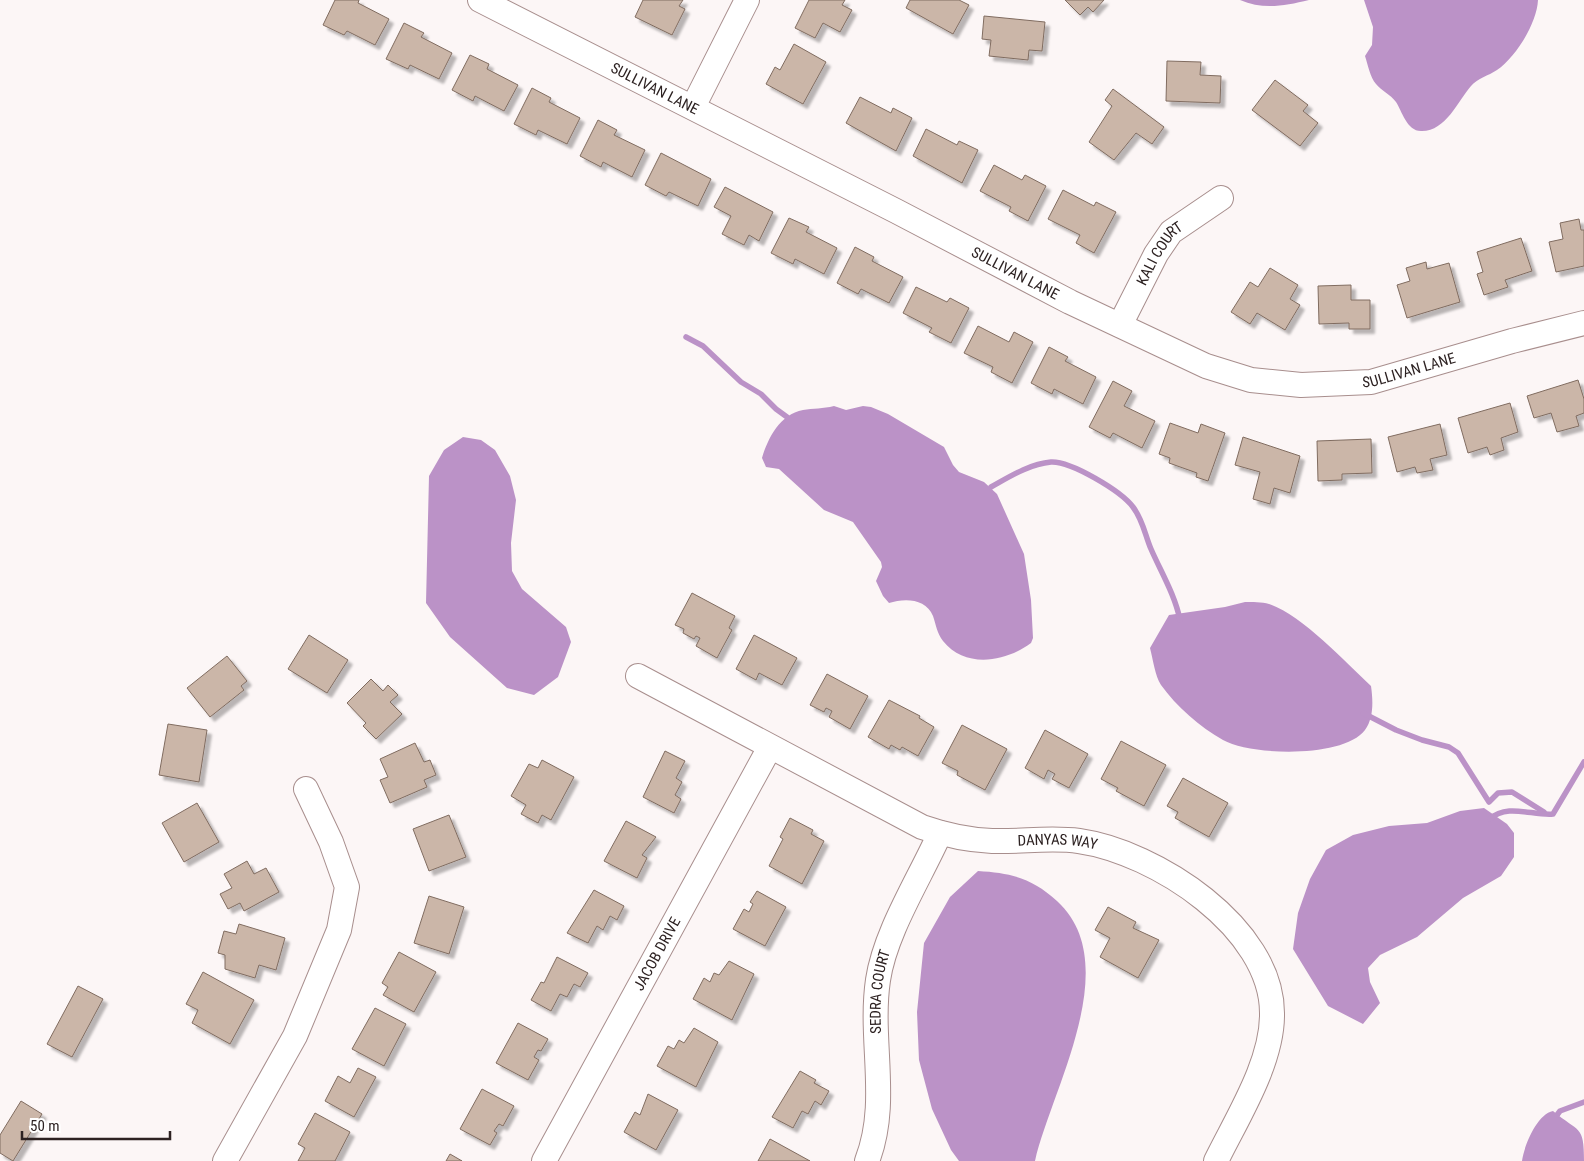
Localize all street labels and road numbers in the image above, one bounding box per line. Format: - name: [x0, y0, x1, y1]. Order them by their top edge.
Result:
- street label: SULLIVAN LANE: [608, 59, 702, 118]
- street label: KALI COURT: [1133, 218, 1186, 288]
- street label: SULLIVAN LANE: [968, 243, 1062, 304]
- street label: SULLIVAN LANE: [1362, 349, 1458, 391]
- street label: DANYAS WAY: [1017, 830, 1100, 853]
- street label: JACOB DRIVE: [630, 914, 684, 994]
- street label: SEDRA COURT: [867, 947, 894, 1034]

